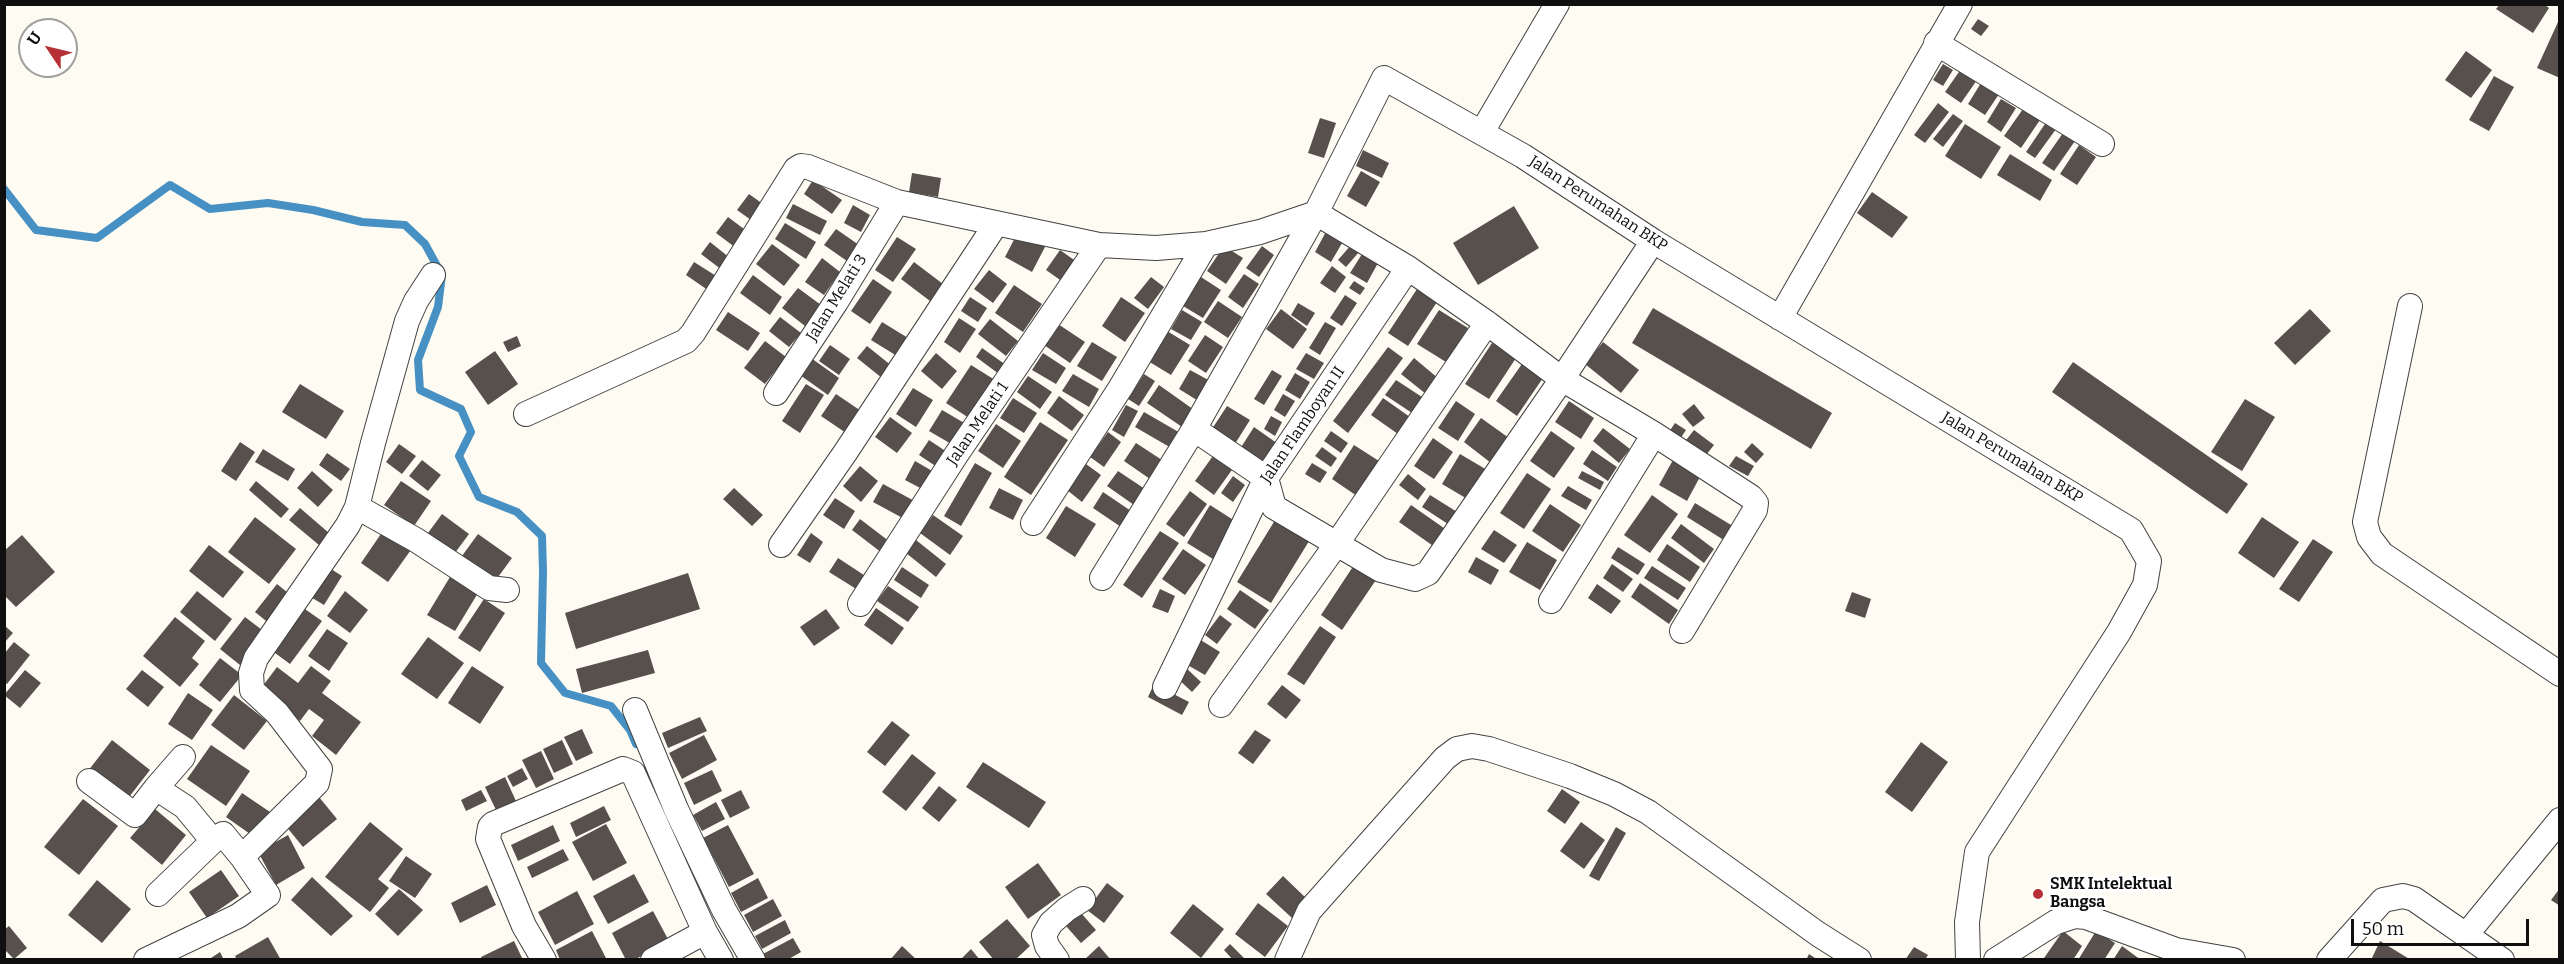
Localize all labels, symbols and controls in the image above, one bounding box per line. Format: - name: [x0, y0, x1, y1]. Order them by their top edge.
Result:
- north arrow: [18, 18, 78, 78]
- text: U: [23, 28, 46, 49]
- street label: Jalan Perumahan BKP: [1525, 152, 1671, 256]
- street label: Jalan Melati 3: [803, 251, 871, 345]
- street label: Jalan Flamboyan II: [1257, 363, 1349, 487]
- street label: Jalan Melati 1: [943, 379, 1013, 469]
- street label: Jalan Perumahan BKP: [1938, 408, 2086, 508]
- place label: SMK Intelektual Bangsa: [2050, 875, 2172, 913]
- marker: SMK Intelektual Bangsa: [2031, 887, 2045, 901]
- scale bar: [2354, 907, 2532, 945]
- text: 50 m: [2362, 918, 2404, 940]

